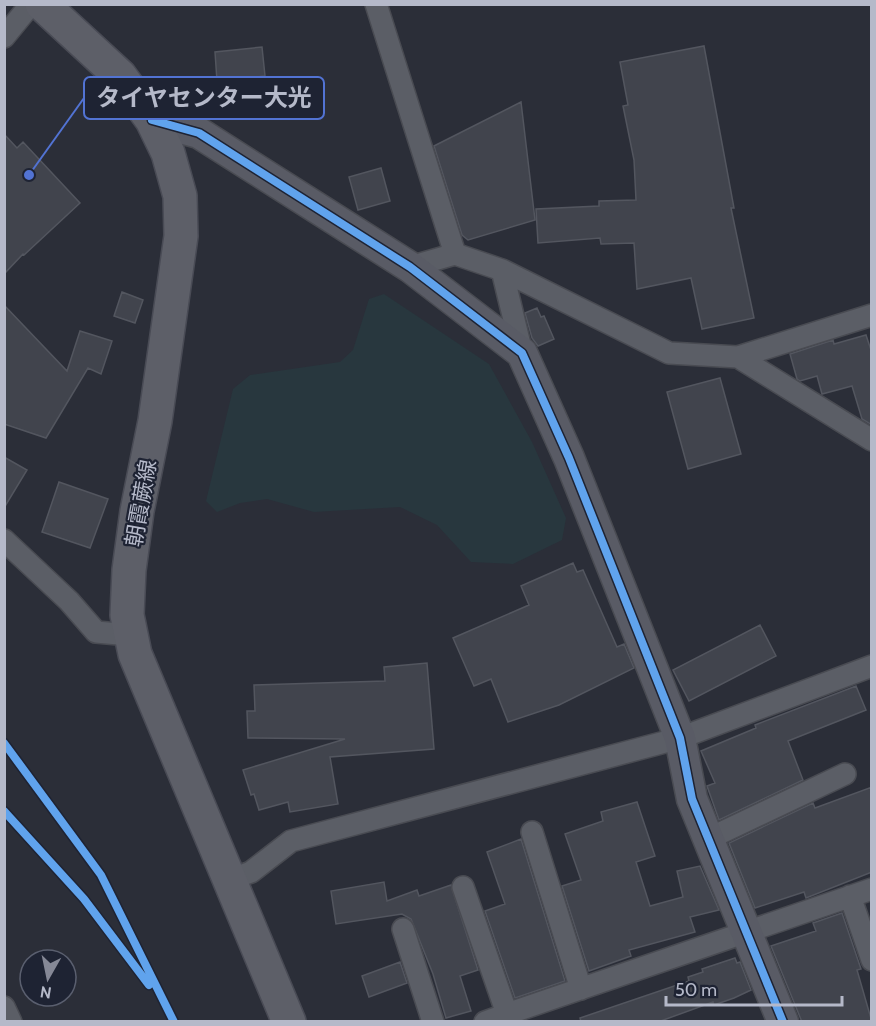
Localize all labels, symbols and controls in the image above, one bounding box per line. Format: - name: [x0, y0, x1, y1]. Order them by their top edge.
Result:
- callout: タイヤセンター大光: [84, 77, 324, 119]
- text: タイヤセンター大光: [96, 83, 312, 112]
- street label: 朝霞蕨線: [120, 457, 162, 549]
- north arrow: [18, 948, 78, 1008]
- scale bar: [666, 969, 842, 1007]
- text: 50 m: [675, 979, 717, 1001]
- text: N: [39, 982, 53, 1003]

